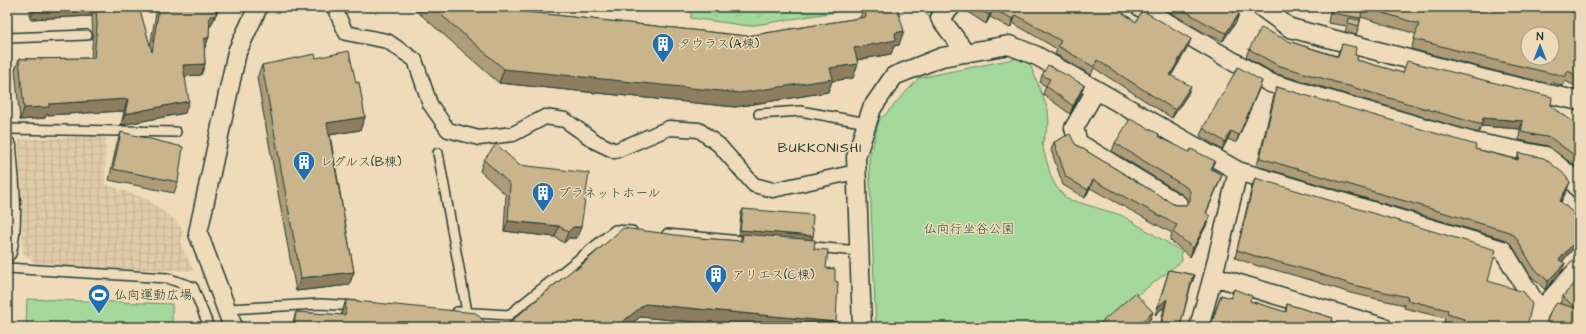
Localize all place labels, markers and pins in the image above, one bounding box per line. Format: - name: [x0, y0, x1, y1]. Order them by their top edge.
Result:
- building icon: タウラス(A棟): [650, 31, 676, 64]
- place label: タウラス(A棟): [678, 35, 760, 53]
- building icon: レグルス(B棟): [291, 149, 317, 182]
- place label: レグルス(B棟): [320, 153, 402, 171]
- building icon: プラネットホール: [530, 180, 556, 213]
- place label: プラネットホール: [558, 184, 660, 202]
- building icon: アリエス(C棟): [703, 262, 729, 295]
- place label: アリエス(C棟): [732, 266, 815, 284]
- sports icon: 仏向運動広場: [86, 282, 112, 315]
- place label: 仏向運動広場: [114, 286, 192, 304]

